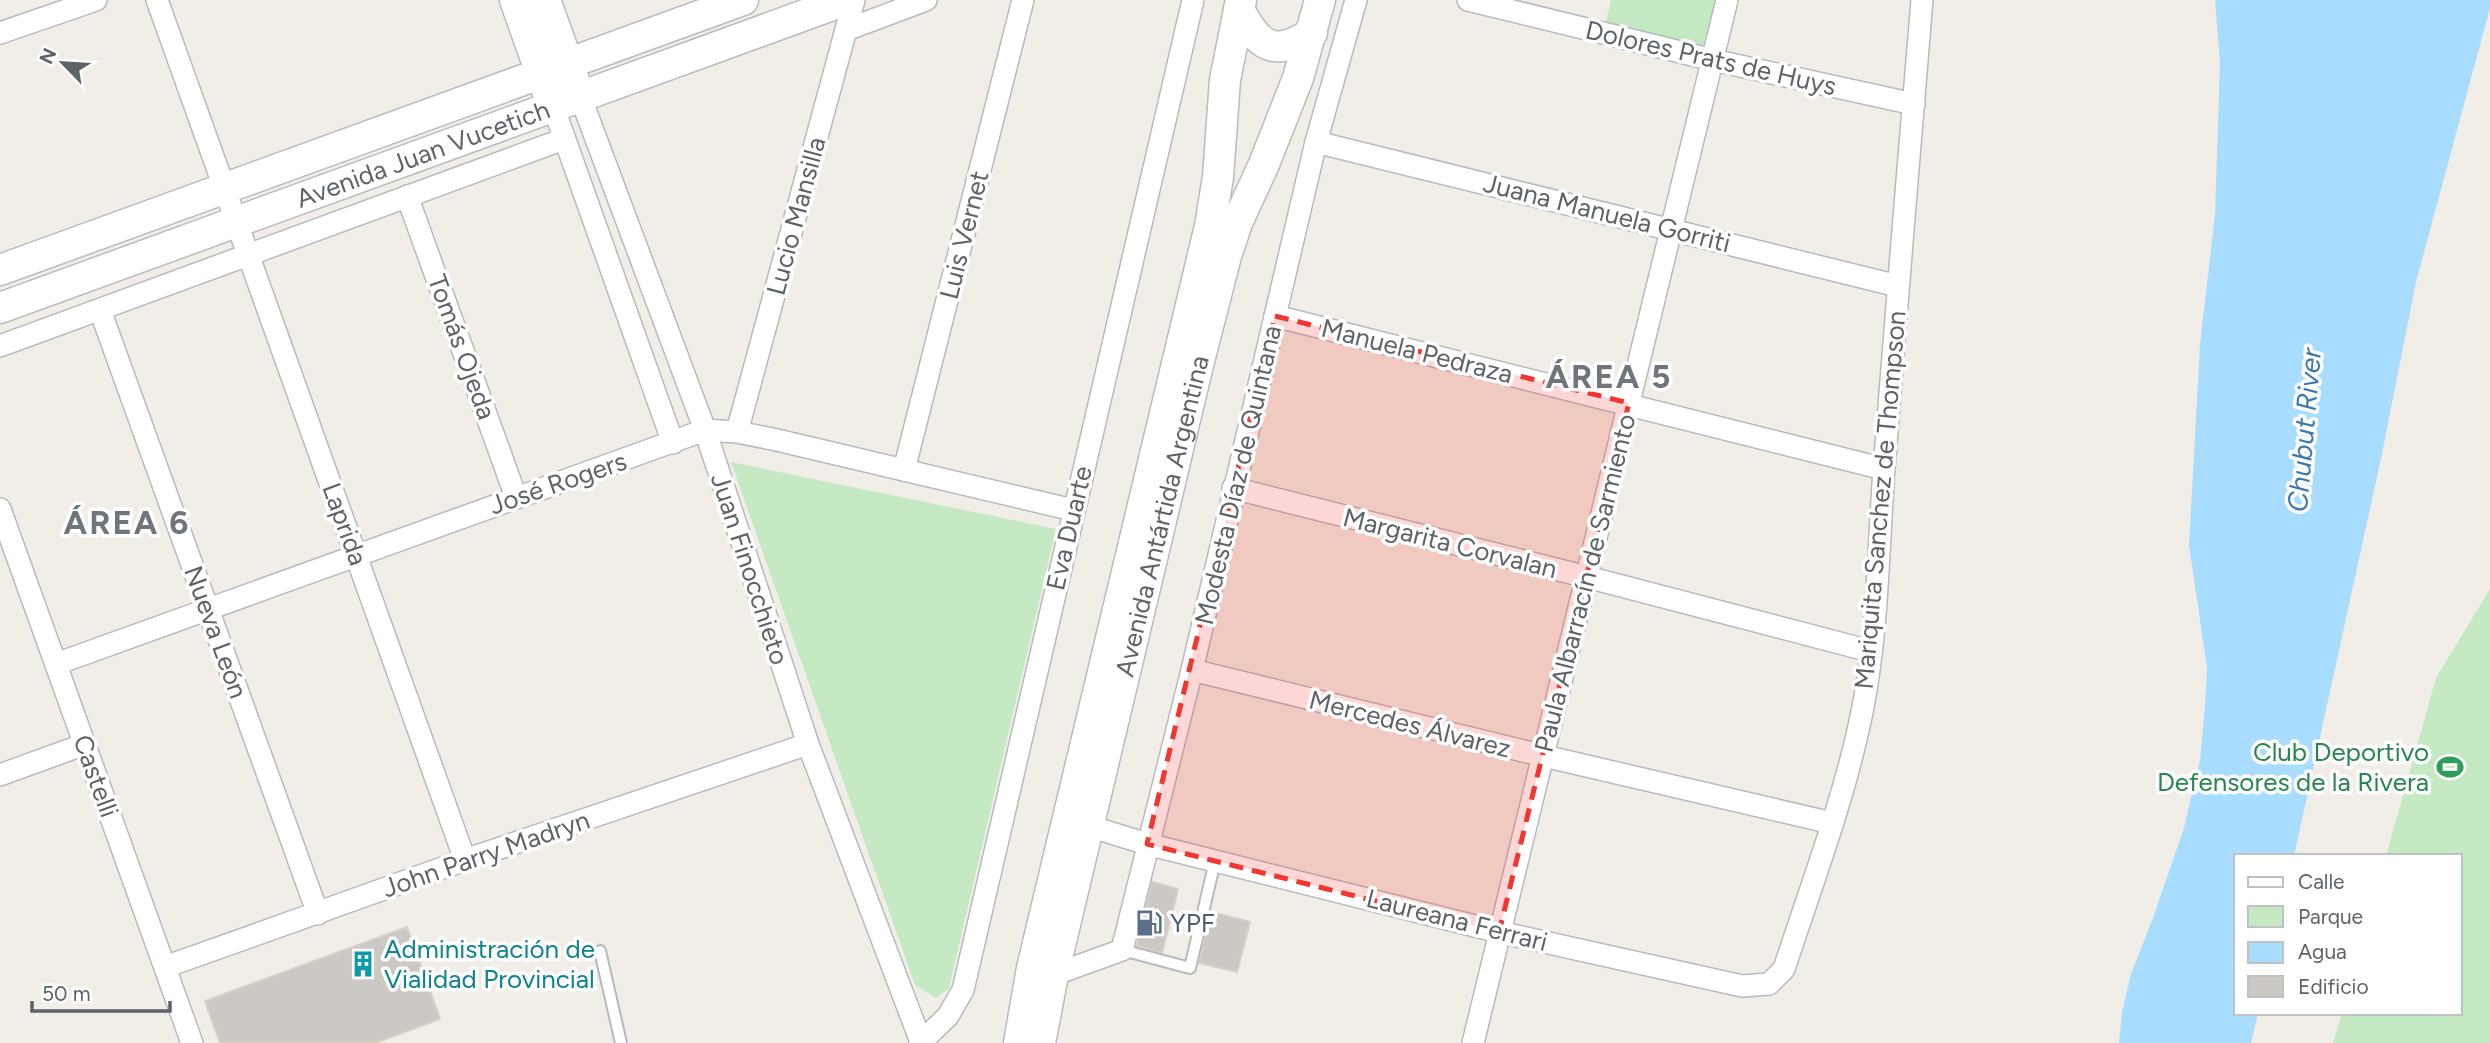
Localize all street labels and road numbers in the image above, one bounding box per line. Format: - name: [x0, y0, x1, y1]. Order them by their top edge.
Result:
- street label: Dolores Prats de Huys: [1583, 14, 1839, 102]
- street label: Avenida Juan Vucetich: [292, 93, 554, 215]
- street label: Lucio Mansilla: [760, 133, 832, 299]
- street label: Luis Vernet: [933, 167, 995, 302]
- street label: Juana Manuela Gorriti: [1480, 167, 1734, 259]
- street label: Tomás Ojeda: [421, 270, 503, 424]
- street label: Mariquita Sanchez de Thompson: [1848, 309, 1912, 691]
- street label: Manuela Pedraza: [1318, 312, 1516, 390]
- street label: Modesta Díaz de Quintana: [1188, 322, 1288, 628]
- street label: Avenida Antártida Argentina: [1108, 352, 1216, 680]
- street label: Paula Albarracín de Sarmiento: [1527, 411, 1643, 755]
- street label: José Rogers: [485, 445, 631, 521]
- street label: Eva Duarte: [1039, 463, 1099, 593]
- street label: Juan Finocchieto: [704, 469, 796, 669]
- street label: Laprida: [315, 478, 375, 570]
- street label: Margarita Corvalan: [1340, 501, 1560, 585]
- street label: Nueva León: [177, 561, 255, 703]
- street label: Mercedes Álvarez: [1306, 683, 1514, 765]
- street label: Castelli: [66, 730, 126, 822]
- street label: John Parry Madryn: [378, 804, 594, 904]
- street label: Laureana Ferrari: [1363, 882, 1551, 958]

